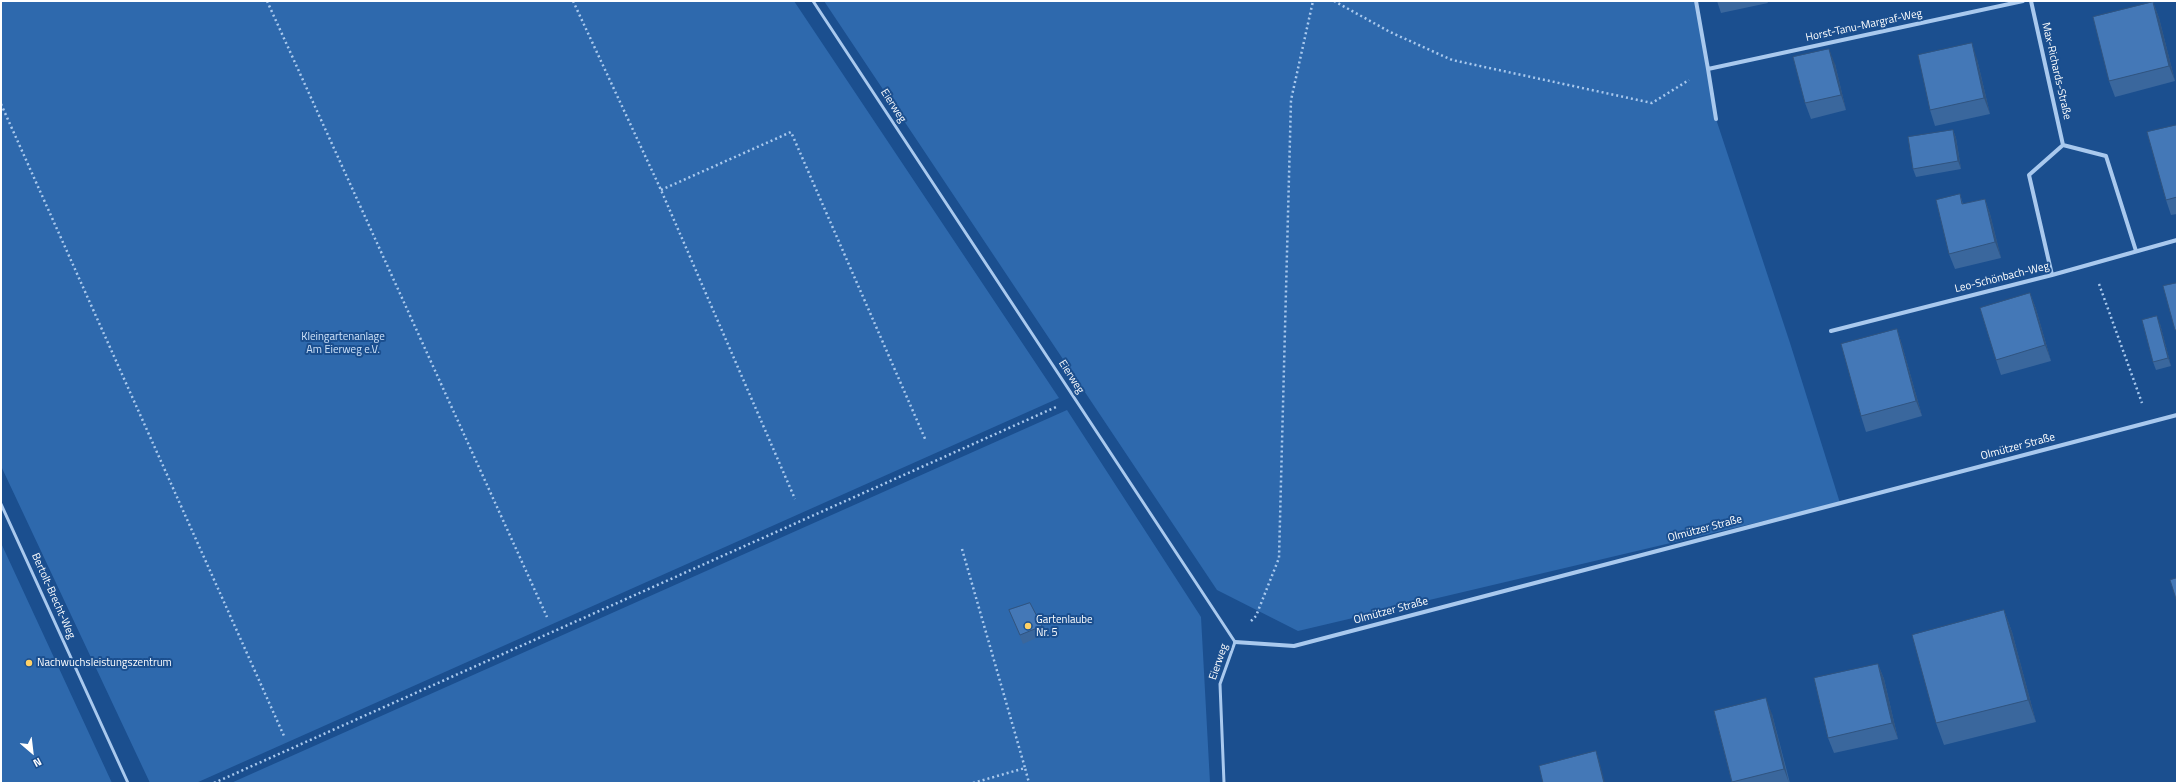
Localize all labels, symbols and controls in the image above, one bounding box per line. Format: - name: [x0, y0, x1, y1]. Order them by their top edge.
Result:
- street label: Horst-Tanu-Margraf-Weg: [1805, 7, 1923, 45]
- street label: Max-Richards-Straße: [2038, 21, 2074, 121]
- street label: Eierweg: [877, 87, 909, 125]
- street label: Leo-Schönbach-Weg: [1953, 260, 2051, 296]
- park label: Kleingartenanlage Am Eierweg e.V.: [301, 330, 385, 356]
- street label: Eierweg: [1055, 358, 1087, 396]
- street label: Olmützer Straße: [1979, 431, 2057, 463]
- street label: Olmützer Straße: [1666, 513, 1744, 545]
- street label: Bertolt-Brecht-Weg: [28, 551, 78, 641]
- street label: Olmützer Straße: [1352, 595, 1430, 627]
- place label: Gartenlaube Nr. 5: [1036, 613, 1093, 639]
- marker: Gartenlaube Nr. 5: [1023, 621, 1033, 631]
- street label: Eierweg: [1207, 642, 1231, 682]
- place label: Nachwuchsleistungszentrum: [37, 656, 172, 670]
- marker: Nachwuchsleistungszentrum: [24, 658, 34, 668]
- north arrow: [12, 732, 52, 772]
- text: N: [31, 754, 45, 771]

